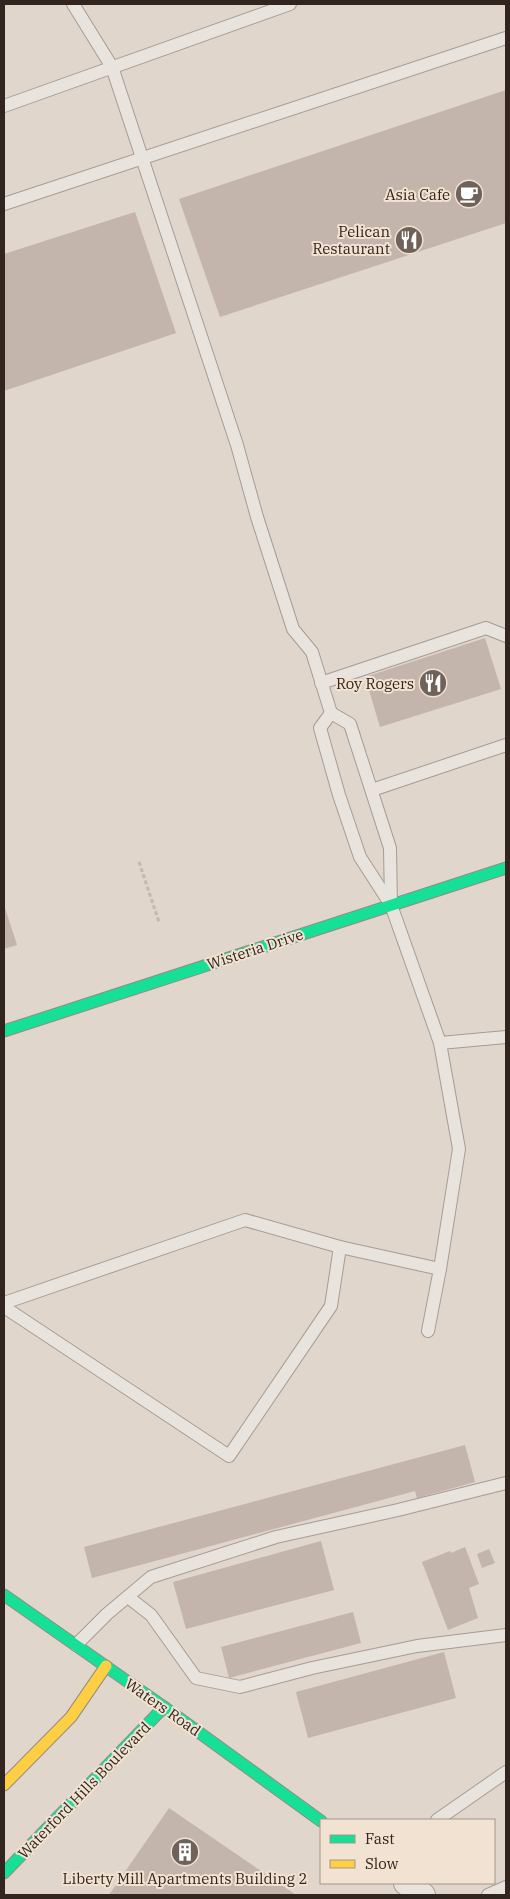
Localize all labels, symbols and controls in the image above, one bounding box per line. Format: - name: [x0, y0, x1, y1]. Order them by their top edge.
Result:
- cafe icon: Asia Cafe: [454, 179, 484, 209]
- place label: Asia Cafe: [385, 185, 450, 204]
- place label: Pelican Restaurant: [312, 222, 390, 258]
- restaurant icon: Pelican Restaurant: [394, 225, 424, 255]
- restaurant icon: Roy Rogers: [418, 668, 448, 698]
- place label: Roy Rogers: [336, 674, 414, 693]
- street label: Wisteria Drive: [204, 924, 306, 974]
- street label: Waters Road: [121, 1674, 205, 1740]
- street label: Waterford Hills Boulevard: [14, 1718, 154, 1862]
- legend: [320, 1819, 495, 1884]
- text: Fast: [365, 1829, 395, 1848]
- building icon: Liberty Mill Apartments Building 2: [170, 1837, 200, 1867]
- text: Slow: [365, 1854, 399, 1873]
- place label: Liberty Mill Apartments Building 2: [63, 1869, 307, 1888]

